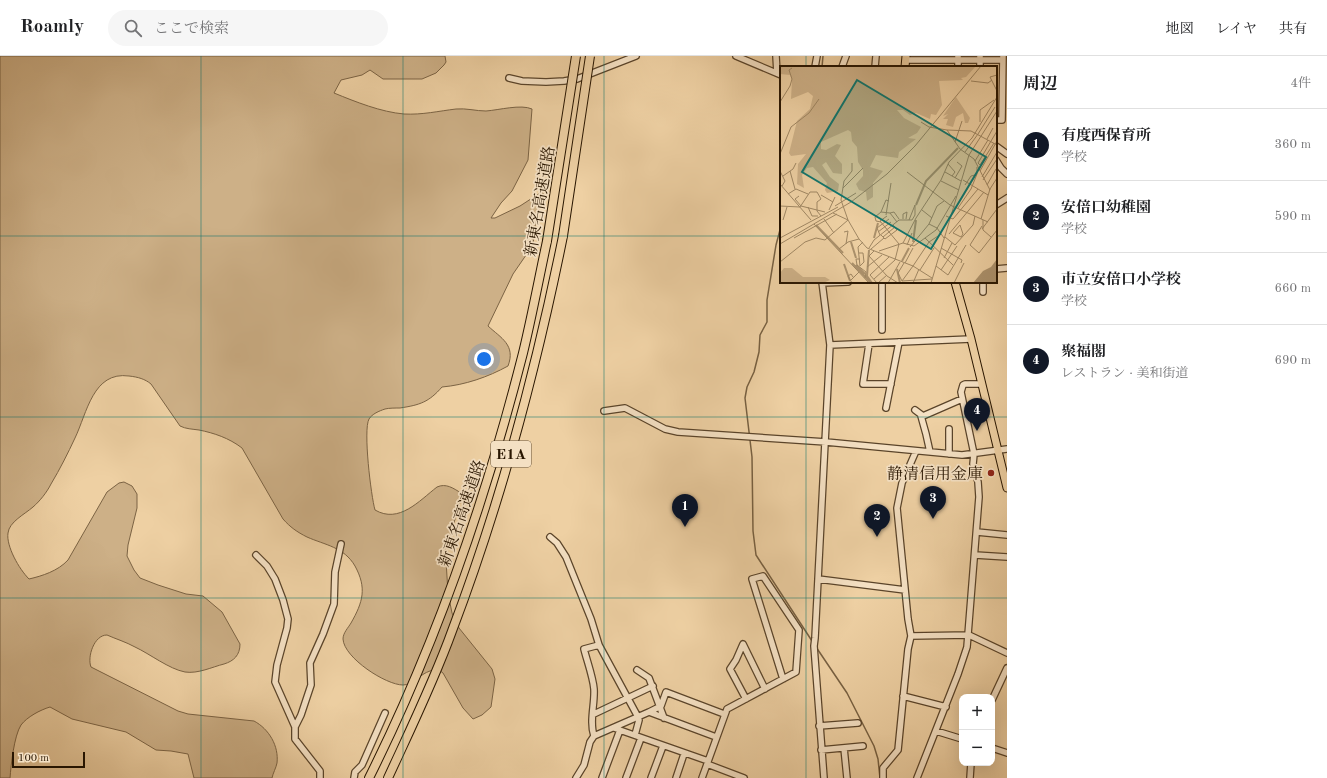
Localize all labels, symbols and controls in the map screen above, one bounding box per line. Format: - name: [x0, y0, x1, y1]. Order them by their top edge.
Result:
- search box: [108, 10, 388, 46]
- icon: search: [122, 17, 144, 39]
- text: Roamly: [20, 18, 84, 37]
- text: ここで検索: [154, 22, 229, 37]
- text: 地図: [1166, 22, 1194, 36]
- text: レイヤ: [1216, 22, 1257, 36]
- text: 共有: [1279, 22, 1307, 36]
- inset map: [780, 66, 997, 283]
- text: 周辺: [1023, 76, 1057, 93]
- text: 4件: [1290, 77, 1311, 90]
- text: 有度西保育所: [1061, 129, 1151, 144]
- text: 1: [1032, 138, 1040, 151]
- text: 360 m: [1274, 138, 1311, 151]
- street label: 新東名高速道路: [521, 144, 559, 258]
- text: 学校: [1061, 151, 1087, 164]
- text: 安倍口幼稚園: [1061, 201, 1151, 216]
- text: 2: [1032, 210, 1040, 223]
- text: 590 m: [1274, 210, 1311, 223]
- text: 学校: [1061, 223, 1087, 236]
- text: 市立安倍口小学校: [1061, 273, 1181, 288]
- text: 3: [1032, 282, 1040, 295]
- text: 660 m: [1274, 282, 1311, 295]
- text: 学校: [1061, 295, 1087, 308]
- text: 聚福閣: [1061, 345, 1106, 360]
- your location: [474, 349, 494, 369]
- text: 4: [1032, 354, 1040, 367]
- text: 690 m: [1274, 354, 1311, 367]
- text: レストラン · 美和街道: [1061, 367, 1189, 380]
- pin: 4: [964, 398, 990, 431]
- road number: E1A: [491, 441, 531, 467]
- street label: 新東名高速道路: [435, 457, 489, 569]
- place label: 静清信用金庫: [887, 465, 983, 483]
- marker: 静清信用金庫: [986, 468, 996, 478]
- pin: 3: [920, 486, 946, 519]
- pin: 1: [672, 494, 698, 527]
- pin: 2: [864, 504, 890, 537]
- map controls: [959, 694, 995, 766]
- button: +: [959, 694, 995, 730]
- button: −: [959, 730, 995, 766]
- scale bar: [12, 750, 85, 769]
- text: 100 m: [18, 753, 49, 764]

